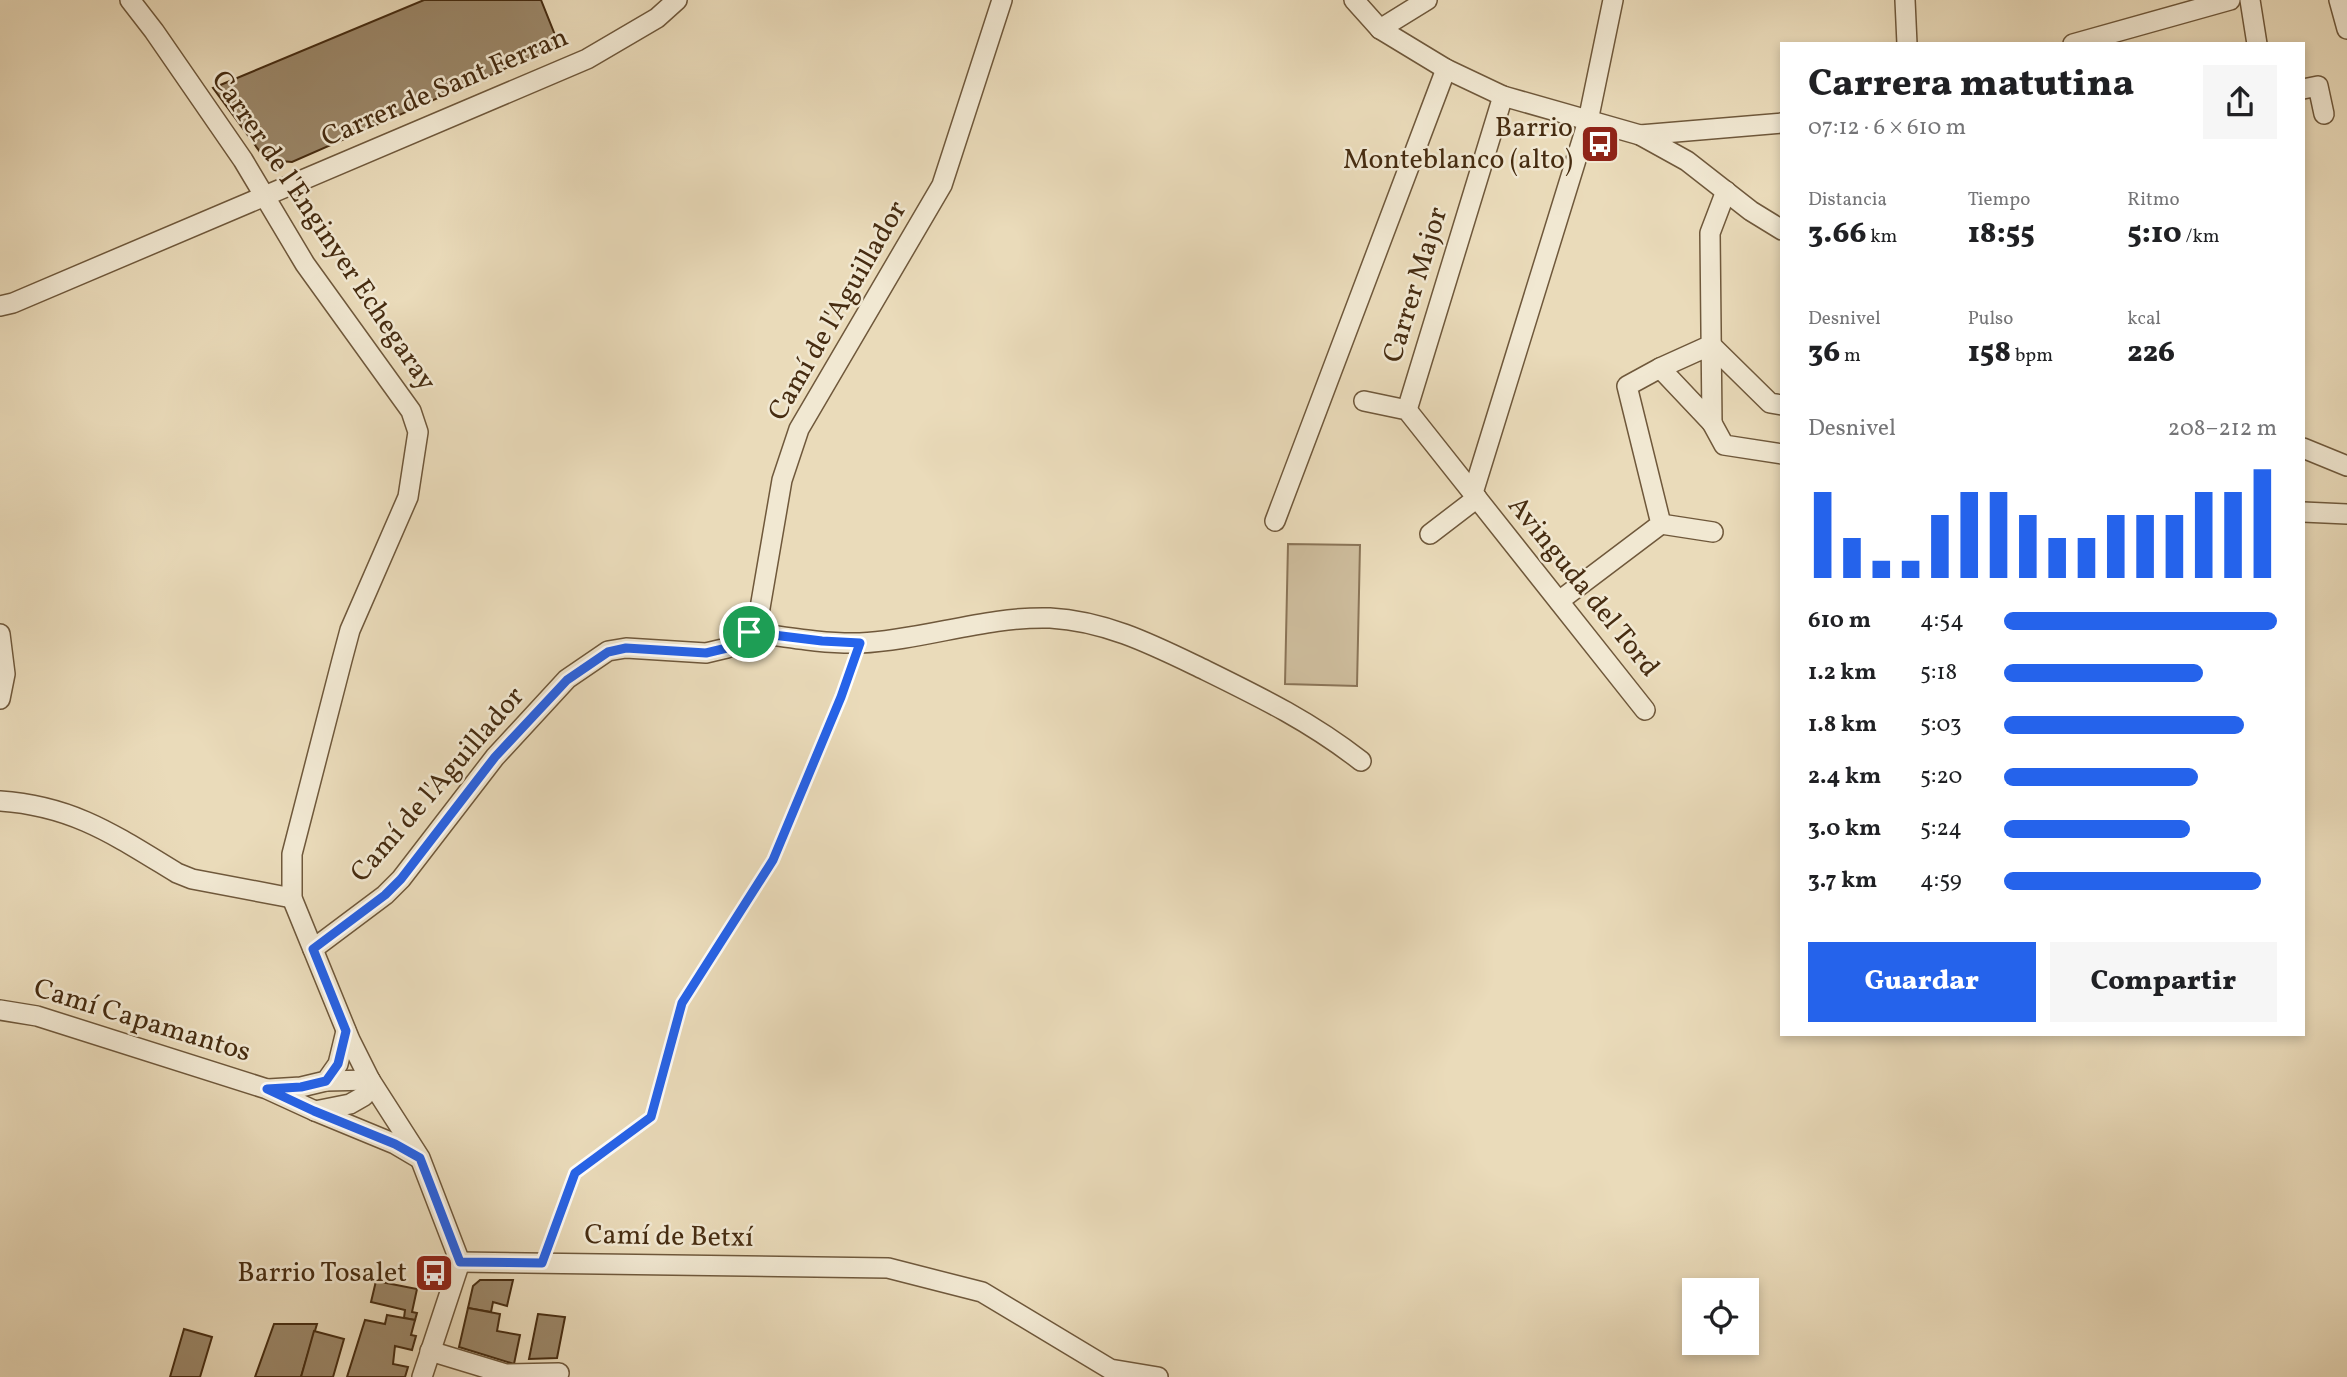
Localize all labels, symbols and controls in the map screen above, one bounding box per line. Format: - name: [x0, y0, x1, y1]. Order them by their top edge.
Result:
- street label: Carrer de Sant Ferran: [316, 18, 574, 158]
- text: Carrera matutina: [1808, 59, 2134, 112]
- street label: Carrer de l'Enginyer Echegaray: [201, 63, 445, 399]
- button: share: [2203, 65, 2277, 139]
- place label: Barrio Monteblanco (alto): [1343, 109, 1573, 180]
- text: 07:12 · 6 × 610 m: [1808, 112, 1966, 144]
- bus stop icon: Barrio Monteblanco (alto): [1579, 123, 1621, 165]
- text: Distancia: [1808, 187, 1887, 213]
- text: Tiempo: [1968, 187, 2030, 213]
- text: Ritmo: [2127, 187, 2180, 213]
- street label: Camí de l'Aguillador: [759, 194, 917, 428]
- street label: Carrer Major: [1374, 202, 1458, 368]
- text: 3.66: [1808, 213, 1866, 255]
- text: 18:55: [1968, 213, 2035, 255]
- text: 5:10: [2127, 213, 2182, 255]
- text: km: [1866, 224, 1897, 250]
- text: /km: [2182, 224, 2220, 250]
- text: Desnivel: [1808, 306, 1881, 332]
- text: Pulso: [1968, 306, 2013, 332]
- text: kcal: [2127, 306, 2161, 332]
- text: 36: [1808, 332, 1840, 374]
- text: 158: [1968, 332, 2011, 374]
- text: 226: [2127, 332, 2175, 374]
- text: m: [1840, 343, 1861, 369]
- text: bpm: [2011, 343, 2053, 369]
- text: Desnivel: [1808, 413, 1896, 445]
- text: 208–212 m: [2168, 413, 2277, 445]
- street label: Avinguda del Tord: [1498, 488, 1668, 686]
- pin: [719, 602, 779, 662]
- text: 610 m: [1808, 605, 1871, 637]
- text: 4:54: [1920, 605, 1964, 637]
- icon: arrive: [730, 613, 768, 651]
- text: 1.2 km: [1808, 657, 1877, 689]
- text: 5:18: [1920, 657, 1957, 689]
- street label: Camí de l'Aguillador: [342, 678, 534, 891]
- text: 1.8 km: [1808, 709, 1877, 741]
- text: 5:03: [1920, 709, 1962, 741]
- text: 2.4 km: [1808, 761, 1881, 793]
- text: 5:20: [1920, 761, 1962, 793]
- text: 3.0 km: [1808, 813, 1881, 845]
- text: 5:24: [1920, 813, 1962, 845]
- text: 3.7 km: [1808, 865, 1877, 897]
- text: 4:59: [1920, 865, 1962, 897]
- button: Guardar: [1808, 942, 2036, 1022]
- button: Compartir: [2050, 942, 2277, 1022]
- street label: Camí Capamantos: [29, 969, 255, 1073]
- street label: Camí de Betxí: [584, 1216, 755, 1258]
- bus stop icon: Barrio Tosalet: [413, 1252, 455, 1294]
- place label: Barrio Tosalet: [237, 1254, 407, 1293]
- map controls: [1682, 1278, 1759, 1355]
- button: locate: [1682, 1278, 1759, 1355]

